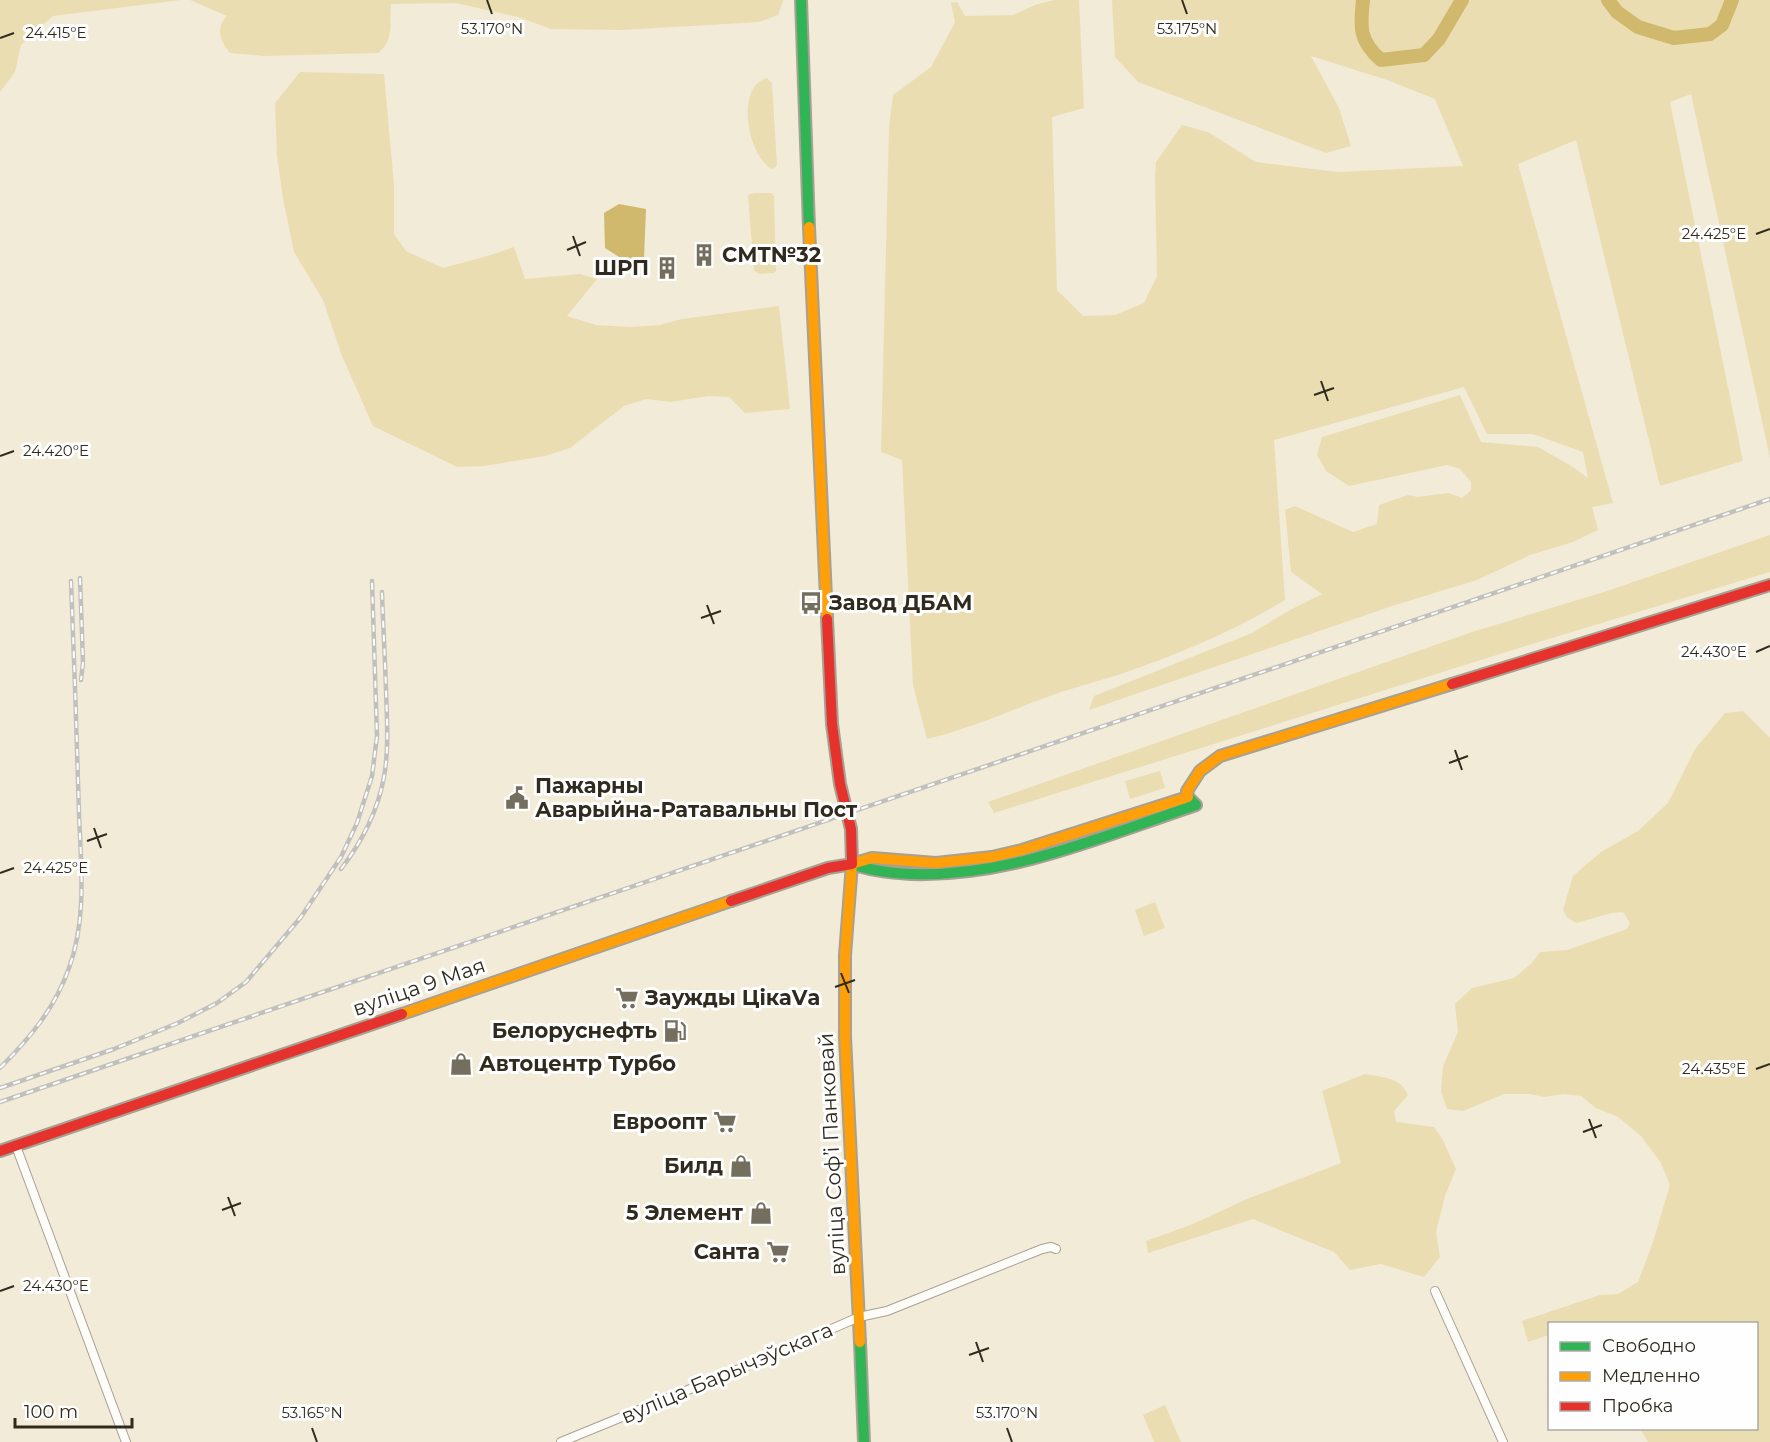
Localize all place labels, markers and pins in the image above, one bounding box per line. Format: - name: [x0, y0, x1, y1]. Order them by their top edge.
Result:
- building icon: СМТ№32: [691, 242, 717, 268]
- place label: СМТ№32: [722, 242, 821, 267]
- place label: ШРП: [594, 255, 649, 280]
- building icon: ШРП: [654, 255, 680, 281]
- bus stop icon: Завод ДБАМ: [798, 590, 824, 616]
- place label: Завод ДБАМ: [828, 590, 973, 615]
- place label: Пажарны Аварыйна-Ратавальны Пост: [535, 773, 858, 822]
- public building icon: Пажарны Аварыйна-Ратавальны Пост: [504, 785, 530, 811]
- supermarket icon: Заужды ЦікаVа: [614, 985, 640, 1011]
- place label: Заужды ЦікаVа: [644, 985, 820, 1010]
- place label: Белоруснефть: [492, 1018, 657, 1043]
- fuel station icon: Белоруснефть: [662, 1018, 688, 1044]
- shop icon: Автоцентр Турбо: [448, 1051, 474, 1077]
- place label: Автоцентр Турбо: [479, 1051, 676, 1076]
- place label: Евроопт: [612, 1109, 708, 1134]
- supermarket icon: Евроопт: [712, 1109, 738, 1135]
- place label: Билд: [664, 1153, 723, 1178]
- shop icon: Билд: [728, 1153, 754, 1179]
- place label: 5 Элемент: [626, 1200, 744, 1225]
- shop icon: 5 Элемент: [748, 1200, 774, 1226]
- place label: Санта: [694, 1239, 760, 1264]
- supermarket icon: Санта: [765, 1239, 791, 1265]

